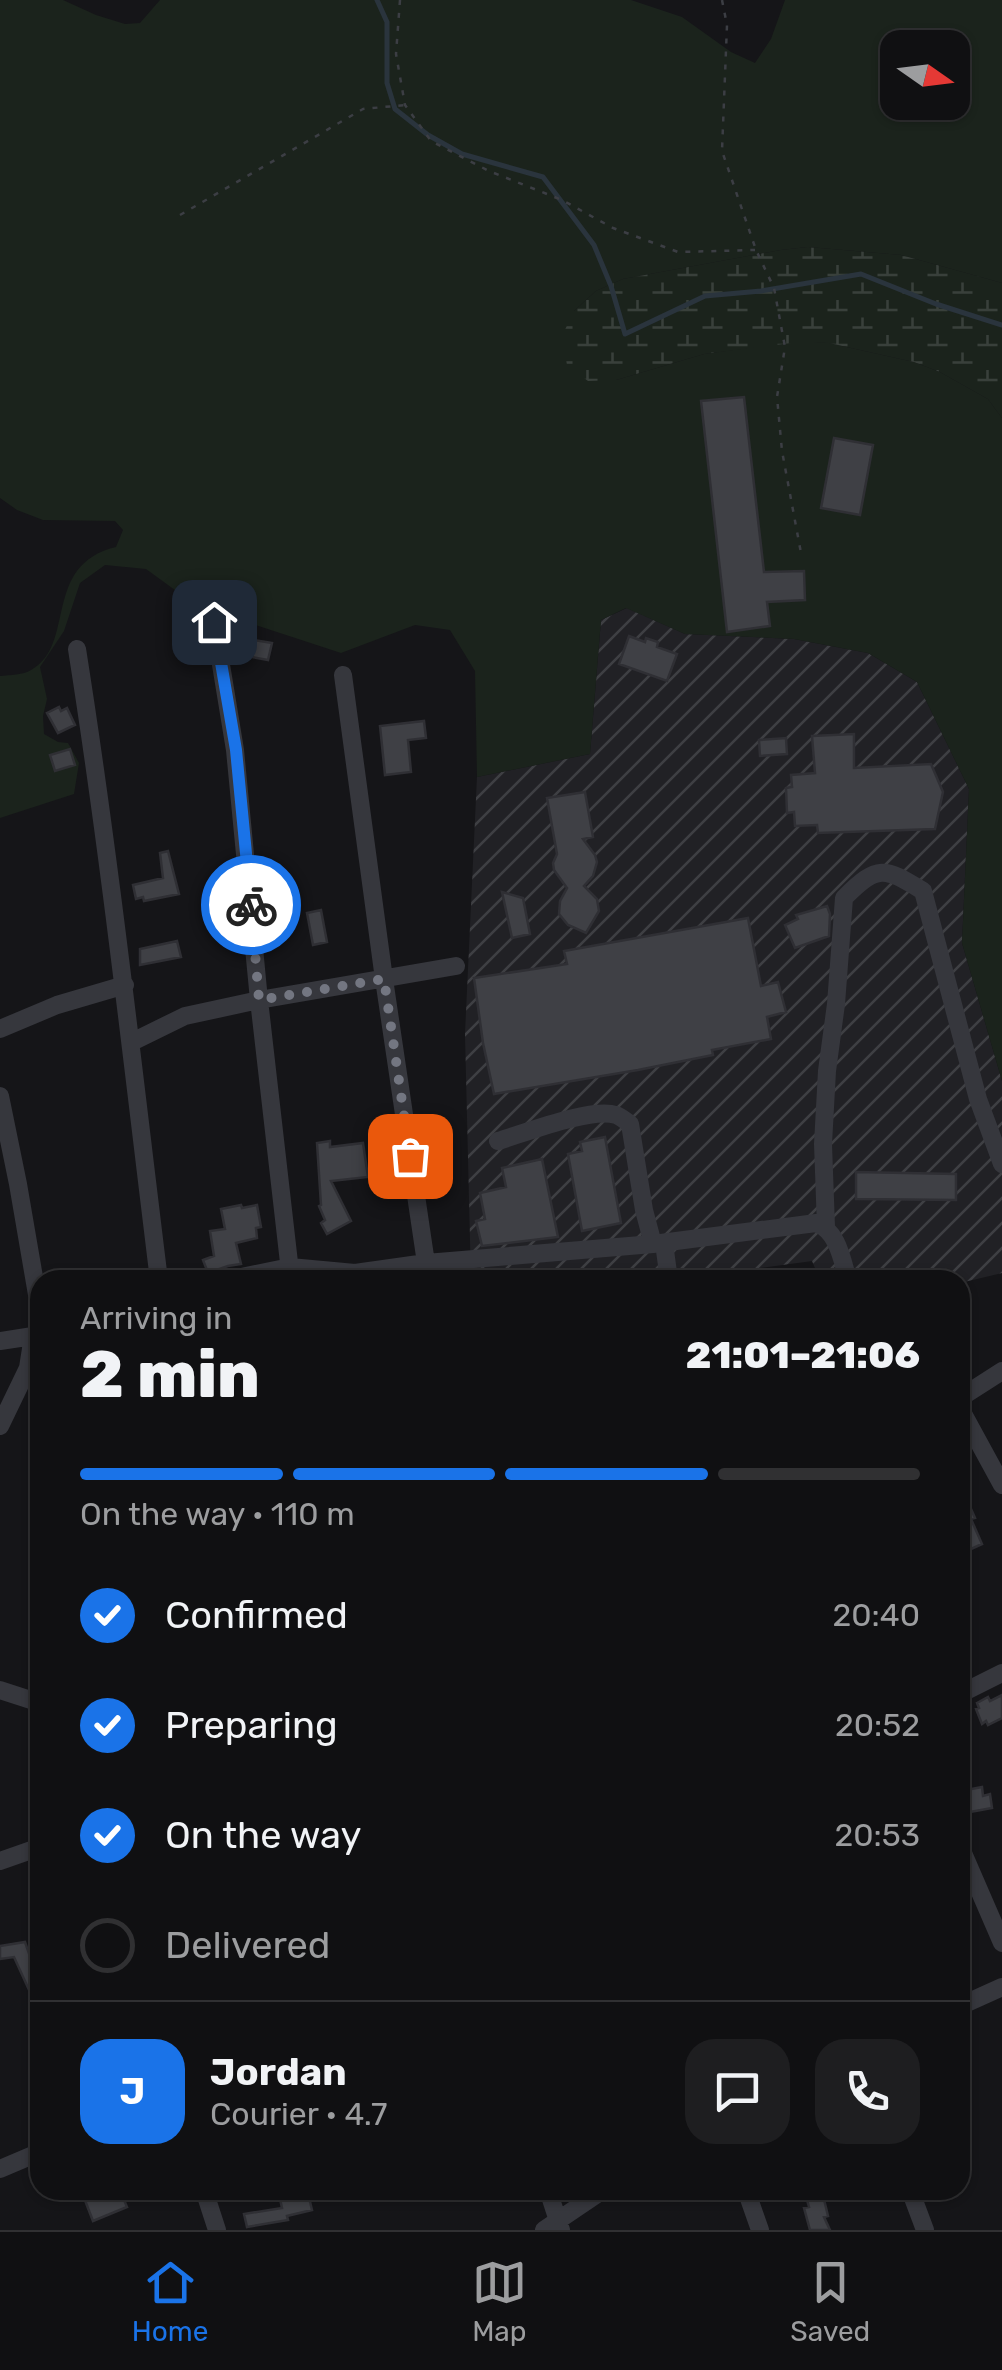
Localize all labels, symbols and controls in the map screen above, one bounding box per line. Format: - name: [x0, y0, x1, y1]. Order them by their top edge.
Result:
- north arrow: [880, 30, 970, 120]
- map controls: [880, 30, 970, 120]
- pin: [172, 580, 257, 665]
- icon: home: [187, 595, 242, 650]
- courier: [201, 855, 301, 955]
- icon: bike: [224, 878, 279, 933]
- pin: [368, 1114, 453, 1199]
- icon: bag: [383, 1129, 438, 1184]
- text: Arriving in: [80, 1299, 232, 1337]
- text: 21:01–21:06: [686, 1332, 920, 1378]
- text: 2 min: [80, 1336, 260, 1413]
- text: On the way · 110 m: [80, 1495, 355, 1533]
- icon: check: [80, 1588, 135, 1643]
- text: Confirmed: [165, 1592, 348, 1638]
- text: 20:40: [833, 1596, 920, 1634]
- icon: check: [80, 1698, 135, 1753]
- text: Preparing: [165, 1702, 338, 1748]
- text: 20:52: [835, 1706, 920, 1744]
- icon: check: [80, 1808, 135, 1863]
- text: On the way: [165, 1812, 361, 1858]
- text: 20:53: [834, 1816, 920, 1854]
- text: Delivered: [165, 1922, 330, 1968]
- button: chat: [685, 2039, 790, 2144]
- button: phone: [815, 2039, 920, 2144]
- text: Jordan: [210, 2049, 347, 2095]
- text: J: [120, 2068, 145, 2114]
- text: Courier · 4.7: [210, 2095, 387, 2133]
- tab: Home: [132, 2255, 208, 2348]
- tab: Map: [472, 2255, 527, 2348]
- tab: Saved: [790, 2255, 870, 2348]

